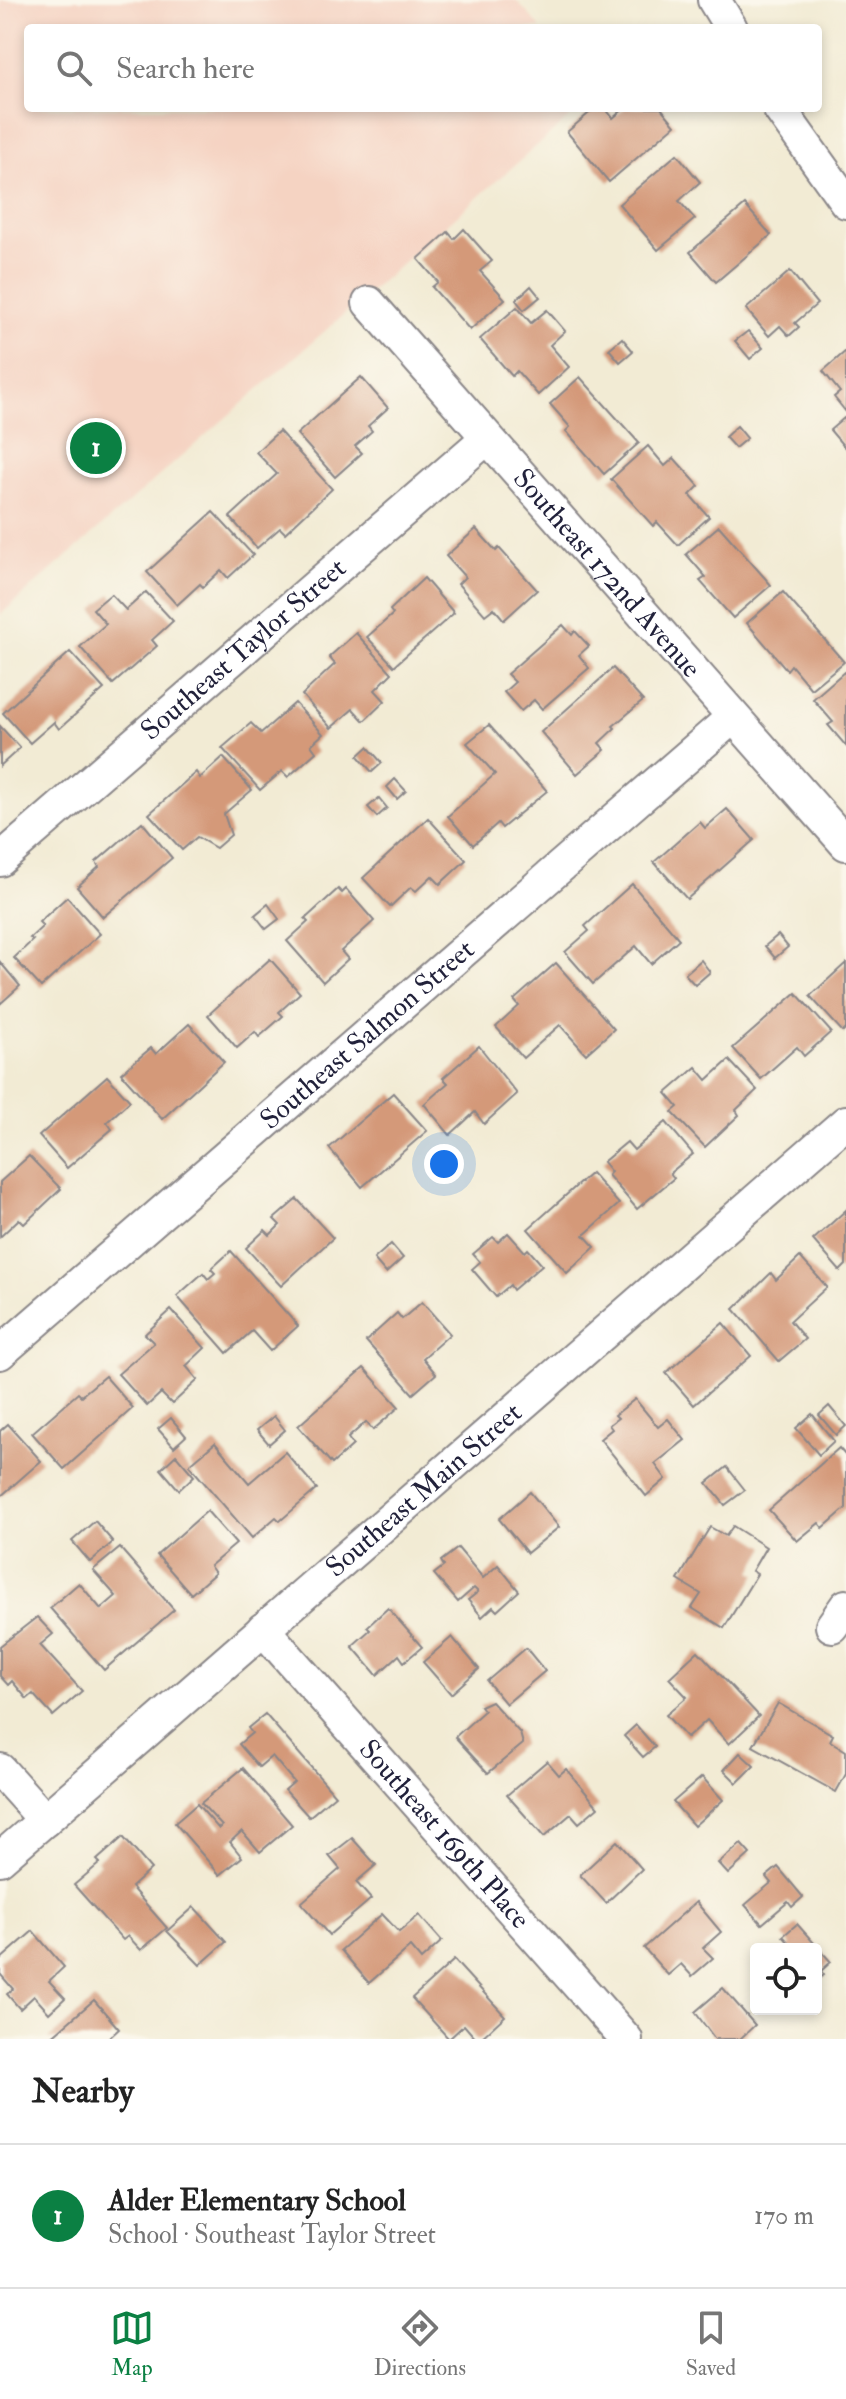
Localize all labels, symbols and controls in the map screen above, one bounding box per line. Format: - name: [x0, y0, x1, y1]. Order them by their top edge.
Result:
- search box: [24, 24, 822, 112]
- icon: search: [52, 46, 96, 90]
- text: Search here: [116, 50, 255, 87]
- pin: 1: [70, 418, 122, 478]
- street label: Southeast 172nd Avenue: [506, 461, 709, 685]
- street label: Southeast Taylor Street: [133, 551, 353, 748]
- street label: Southeast Salmon Street: [253, 932, 481, 1137]
- your location: [424, 1144, 464, 1184]
- street label: Southeast Main Street: [318, 1395, 529, 1585]
- street label: Southeast 169th Place: [352, 1732, 538, 1936]
- map controls: [750, 1943, 822, 2015]
- button: locate: [750, 1943, 822, 2015]
- text: Nearby: [32, 2070, 134, 2113]
- text: Alder Elementary School: [108, 2182, 406, 2219]
- text: 1: [53, 2200, 63, 2232]
- text: 170 m: [754, 2200, 814, 2232]
- text: School · Southeast Taylor Street: [108, 2219, 436, 2251]
- tab: Map: [110, 2306, 154, 2382]
- tab: Directions: [374, 2306, 466, 2382]
- tab: Saved: [686, 2306, 736, 2382]

